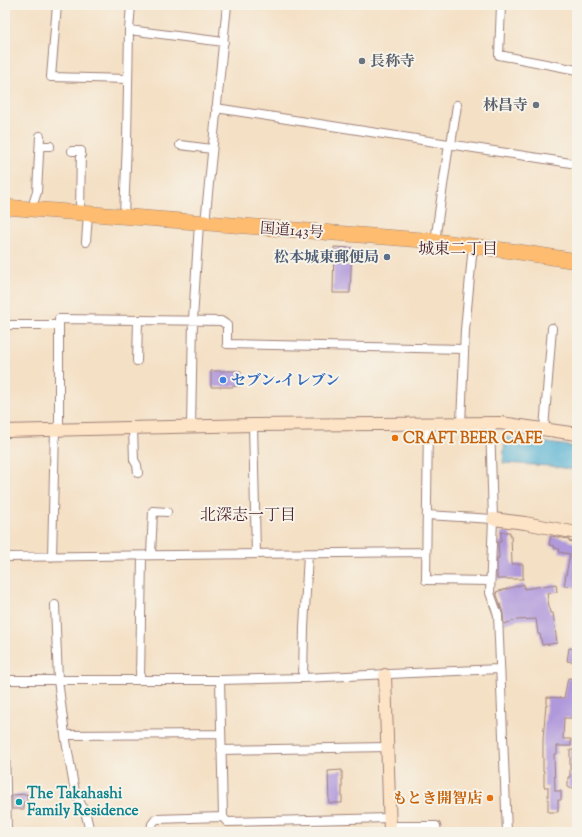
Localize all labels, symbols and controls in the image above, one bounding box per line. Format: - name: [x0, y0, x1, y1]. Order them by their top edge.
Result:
- place label: 長称寺: [370, 52, 415, 73]
- marker: 長称寺: [357, 56, 367, 66]
- place label: 林昌寺: [483, 96, 528, 117]
- marker: 林昌寺: [531, 100, 541, 110]
- street label: 国道143号: [259, 219, 324, 244]
- district label: 城東二丁目: [418, 239, 498, 262]
- place label: 松本城東郵便局: [274, 248, 379, 269]
- marker: 松本城東郵便局: [382, 252, 392, 262]
- place label: セブン-イレブン: [231, 371, 340, 392]
- marker: セブン-イレブン: [218, 375, 228, 385]
- place label: CRAFT BEER CAFE: [403, 429, 544, 450]
- marker: CRAFT BEER CAFE: [390, 433, 400, 443]
- district label: 北深志一丁目: [200, 505, 296, 528]
- place label: The Takahashi Family Residence: [27, 784, 139, 822]
- place label: もとき開智店: [392, 789, 482, 810]
- marker: もとき開智店: [485, 793, 495, 803]
- marker: The Takahashi Family Residence: [14, 797, 24, 807]

